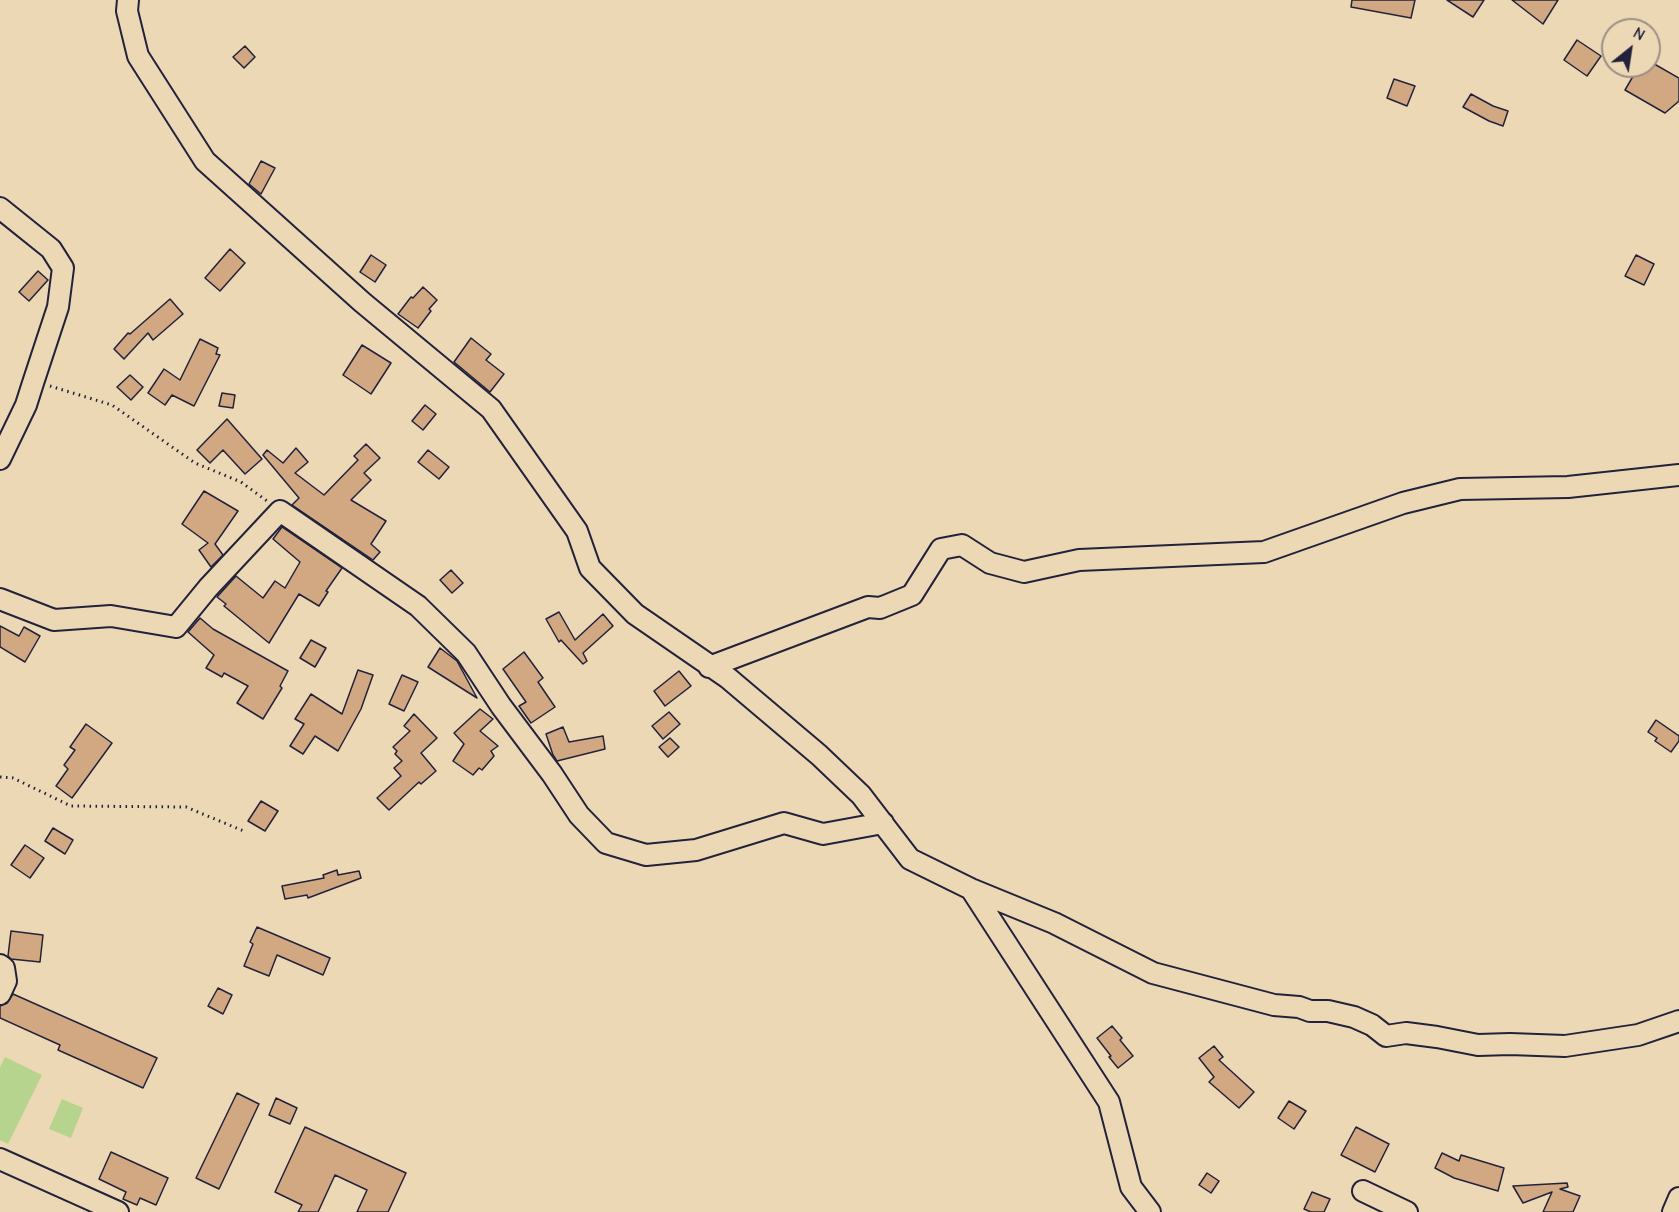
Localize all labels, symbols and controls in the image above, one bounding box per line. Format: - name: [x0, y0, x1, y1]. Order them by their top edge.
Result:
- north arrow: [1601, 18, 1661, 78]
- text: N: [1630, 24, 1648, 45]

